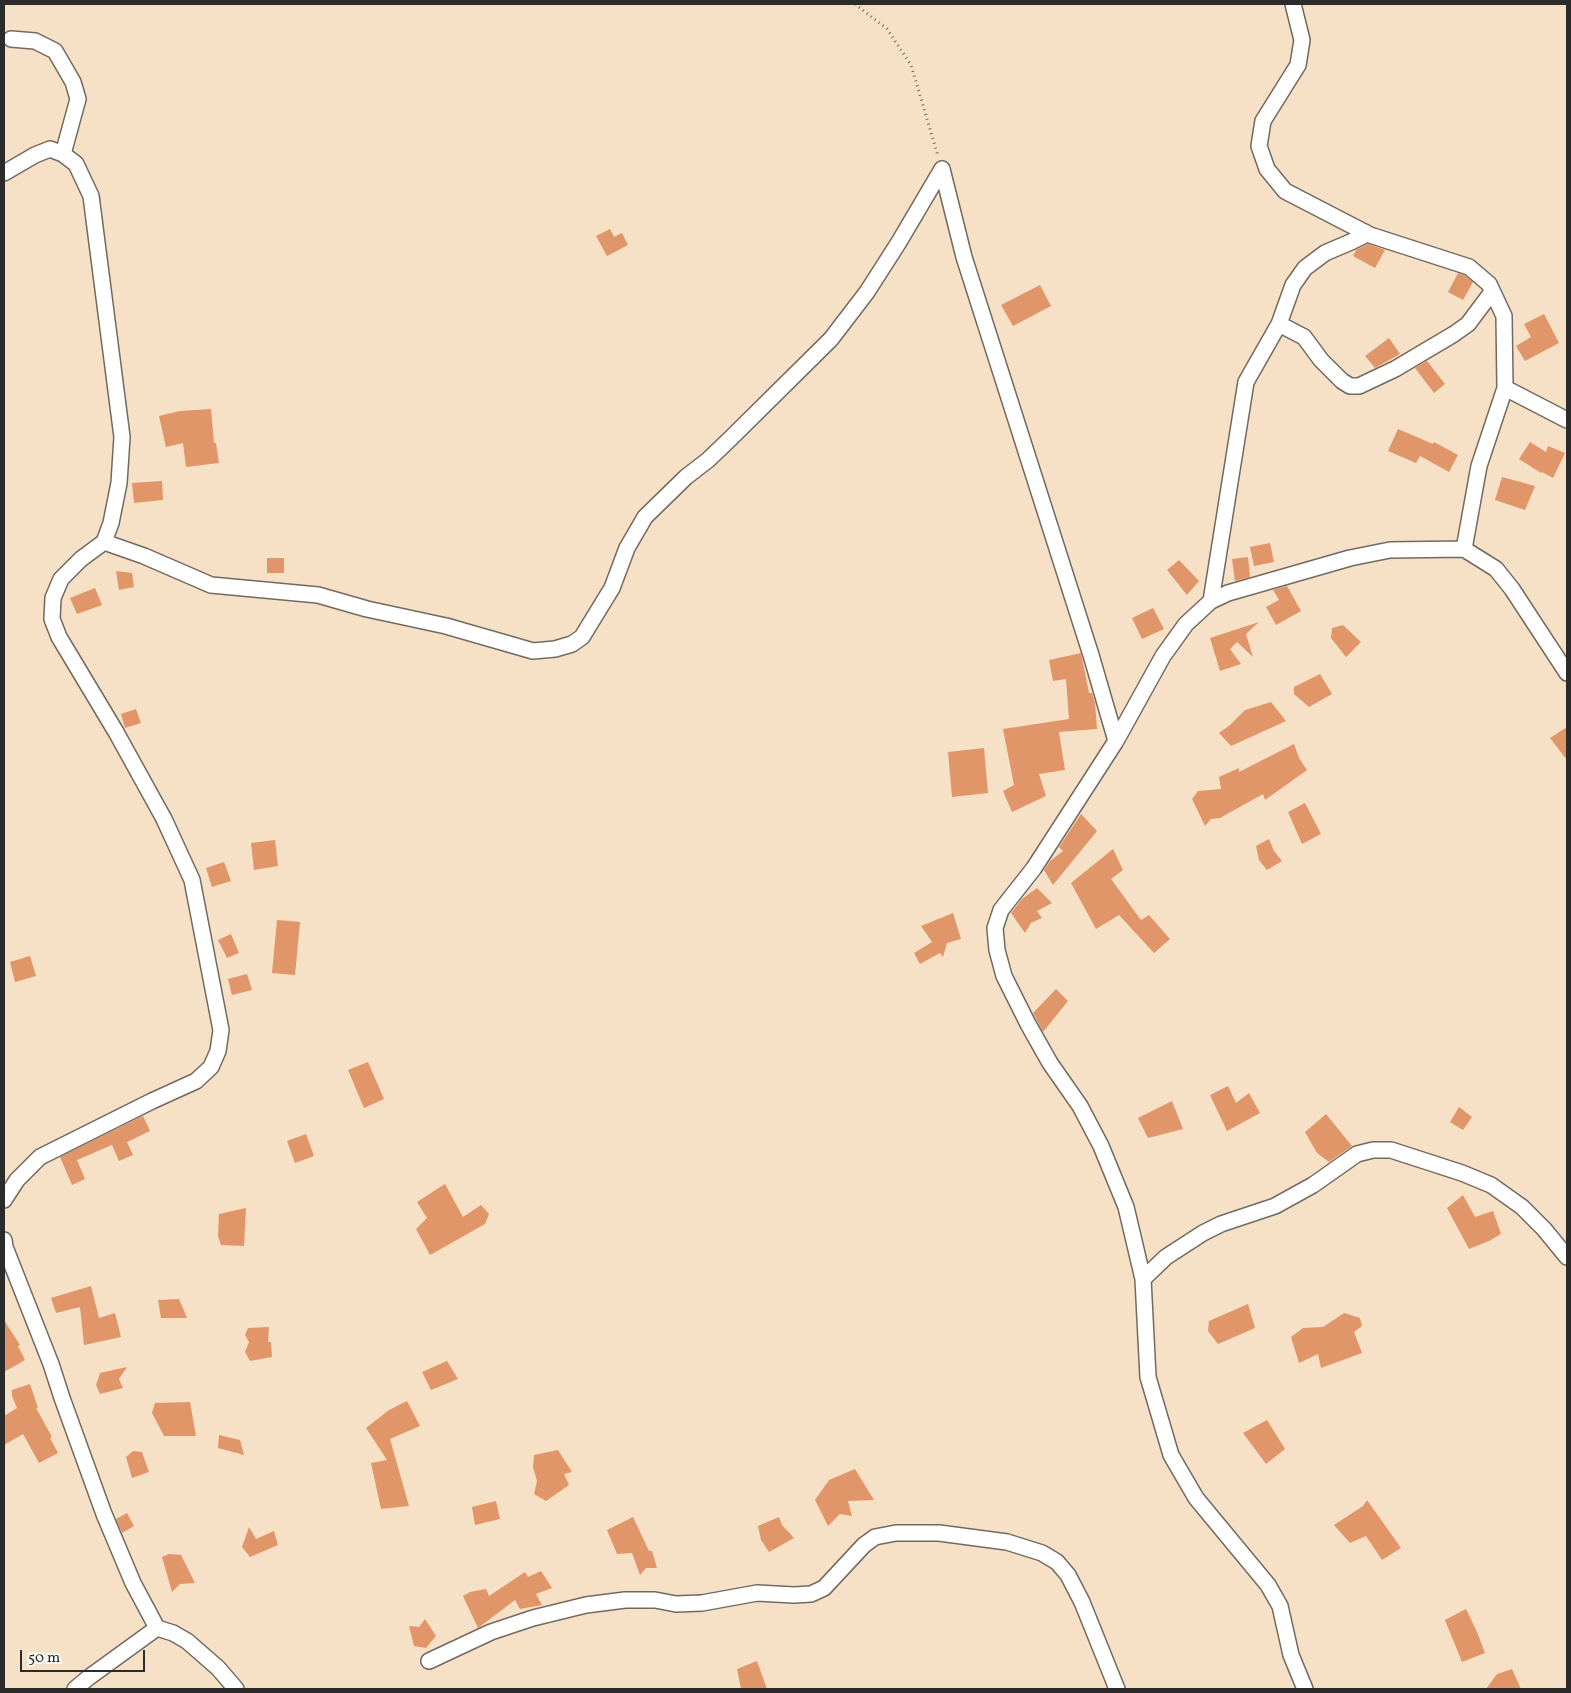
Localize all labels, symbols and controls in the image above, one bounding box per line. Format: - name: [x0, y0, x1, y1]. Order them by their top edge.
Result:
- scale bar: [22, 1640, 148, 1672]
- text: 50 m: [28, 1648, 60, 1669]

